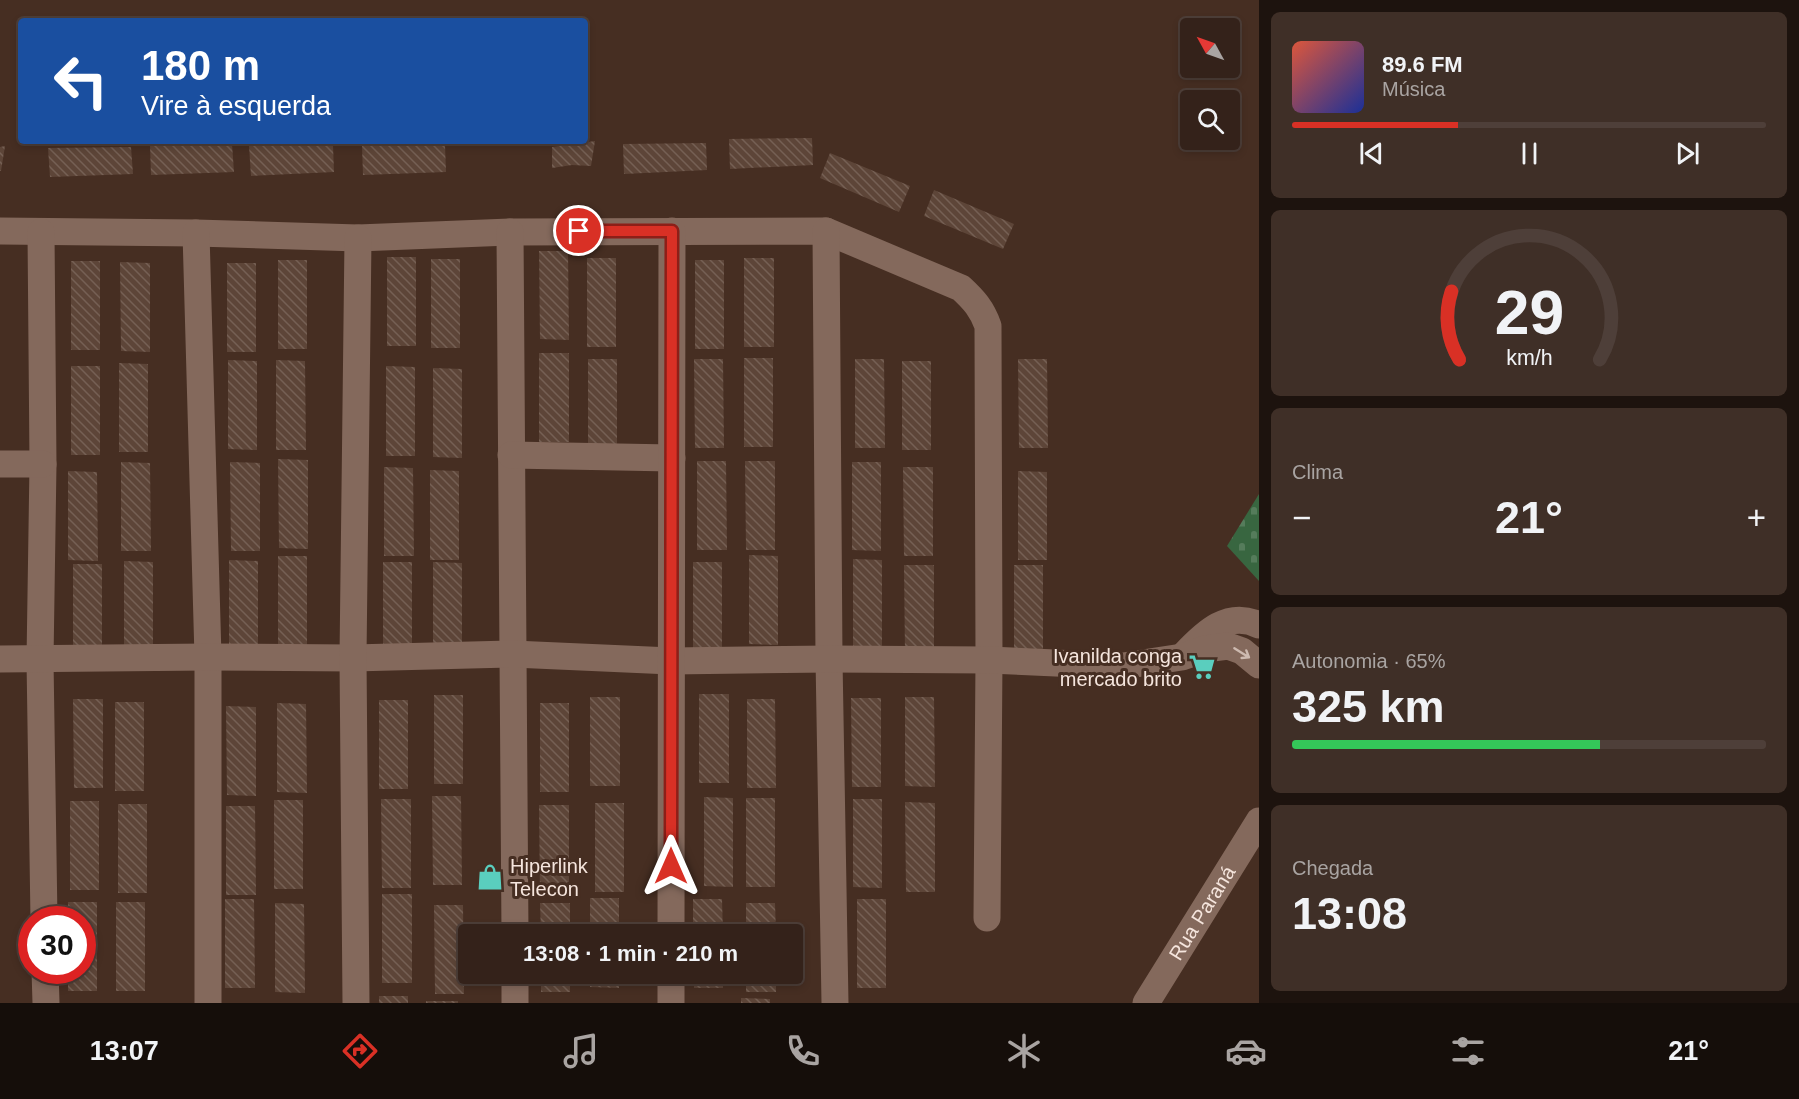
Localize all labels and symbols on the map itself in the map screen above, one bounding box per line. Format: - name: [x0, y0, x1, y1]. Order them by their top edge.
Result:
- north arrow: [1180, 18, 1240, 78]
- pin: [553, 205, 604, 256]
- place label: Ivanilda conga mercado brito: [1053, 645, 1183, 690]
- one-way arrow: [1234, 646, 1251, 659]
- supermarket icon: Ivanilda conga mercado brito: [1187, 652, 1217, 682]
- position arrow: [639, 834, 703, 898]
- place label: Hiperlink Telecon: [510, 855, 589, 900]
- street label: Rua Paraná: [1164, 861, 1240, 964]
- shop icon: Hiperlink Telecon: [475, 862, 505, 892]
- speed limit sign: 30: [18, 906, 96, 984]

